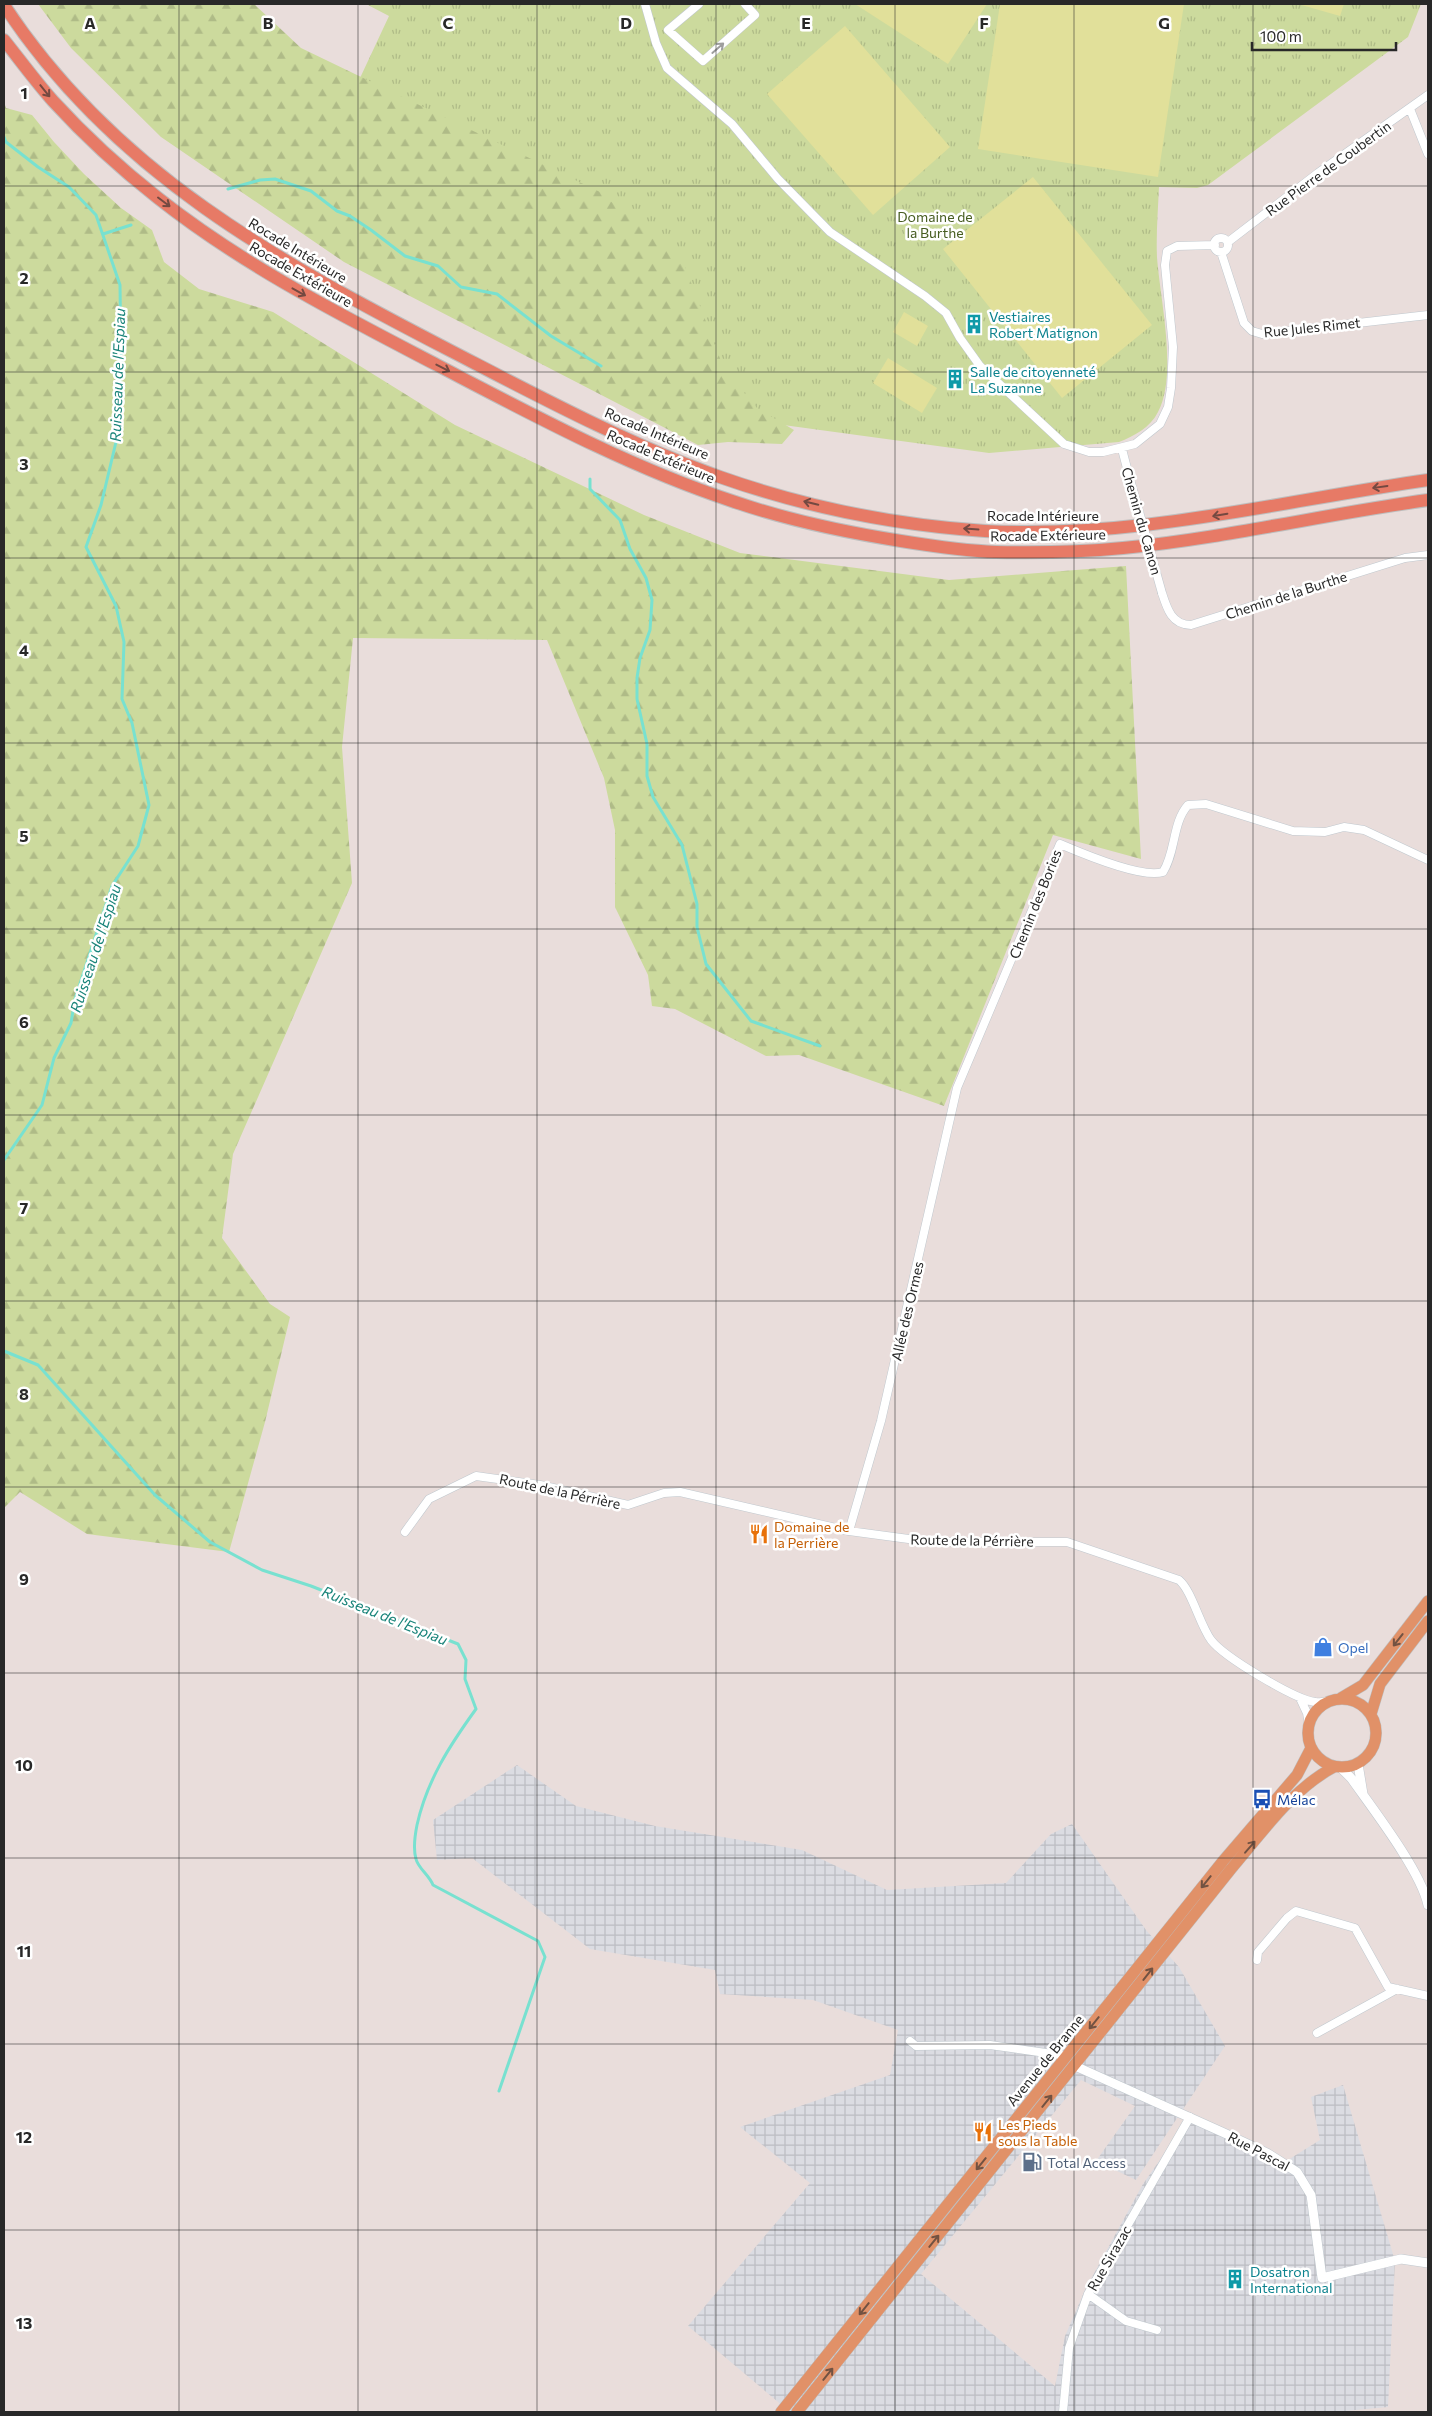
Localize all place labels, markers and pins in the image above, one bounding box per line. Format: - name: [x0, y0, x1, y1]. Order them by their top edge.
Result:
- place label: Vestiaires Robert Matignon: [989, 308, 1098, 341]
- building icon: Vestiaires Robert Matignon: [963, 313, 985, 335]
- place label: Salle de citoyenneté La Suzanne: [970, 363, 1096, 396]
- building icon: Salle de citoyenneté La Suzanne: [944, 368, 966, 390]
- place label: Domaine de la Perrière: [774, 1518, 849, 1551]
- restaurant icon: Domaine de la Perrière: [748, 1523, 770, 1545]
- shop icon: Opel: [1312, 1636, 1334, 1658]
- place label: Opel: [1338, 1639, 1369, 1656]
- bus stop icon: Mélac: [1251, 1788, 1273, 1810]
- place label: Mélac: [1277, 1791, 1316, 1808]
- place label: Les Pieds sous la Table: [998, 2116, 1077, 2149]
- restaurant icon: Les Pieds sous la Table: [972, 2121, 994, 2143]
- fuel station icon: Total Access: [1021, 2151, 1043, 2173]
- place label: Total Access: [1047, 2154, 1126, 2171]
- place label: Dosatron International: [1250, 2263, 1333, 2296]
- building icon: Dosatron International: [1224, 2268, 1246, 2290]

